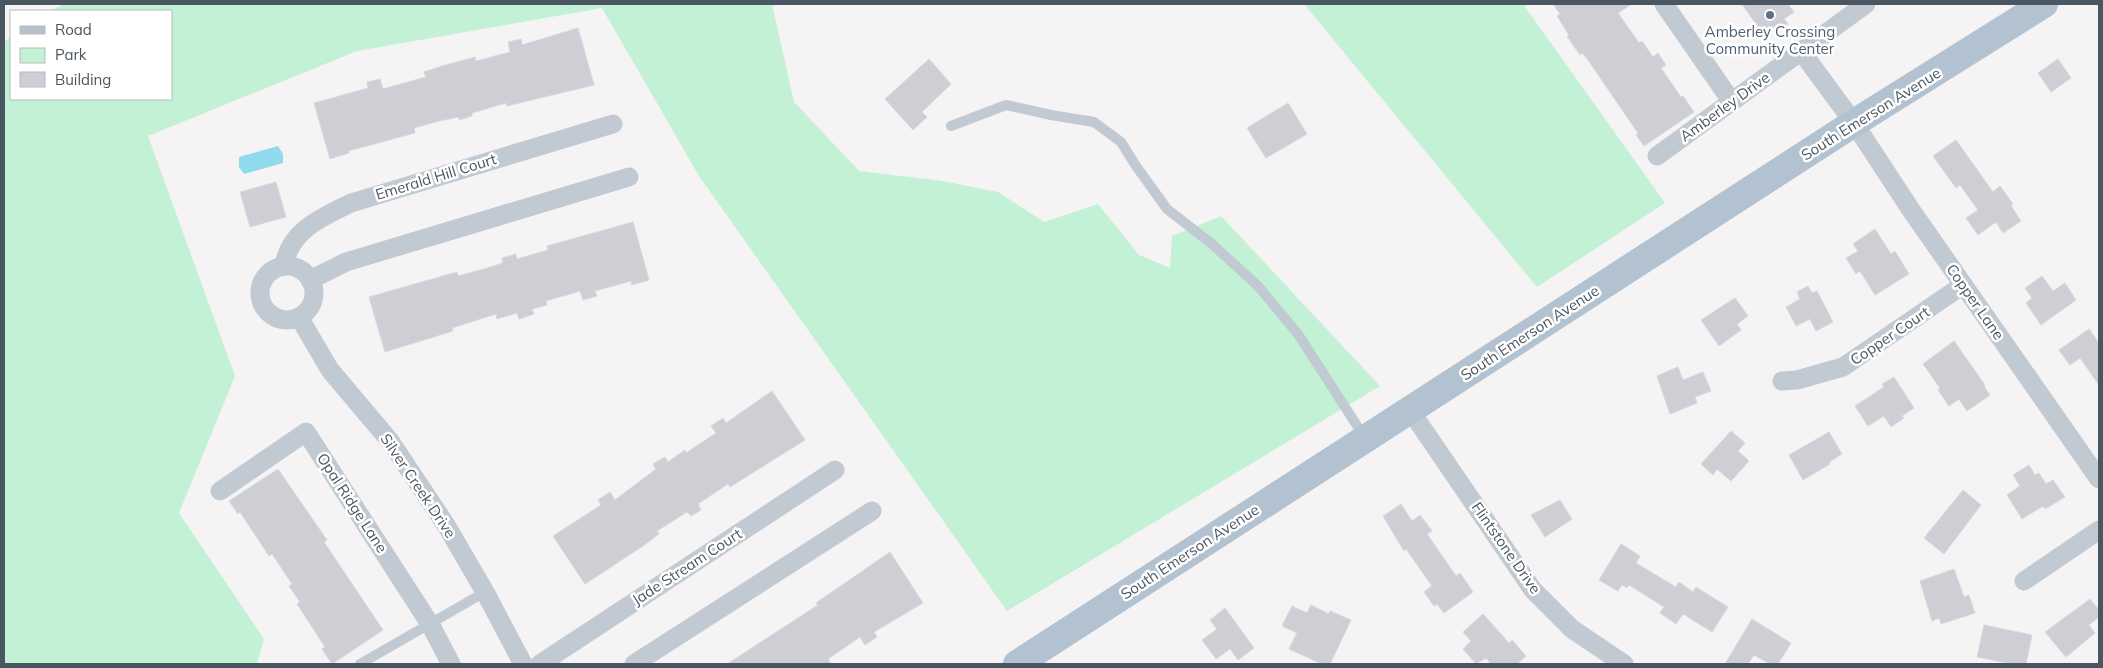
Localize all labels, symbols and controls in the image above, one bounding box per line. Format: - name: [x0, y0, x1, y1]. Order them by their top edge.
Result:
- marker: Amberley Crossing Community Center: [1764, 9, 1776, 21]
- legend: [10, 10, 172, 100]
- text: Road: [55, 20, 92, 39]
- place label: Amberley Crossing Community Center: [1705, 22, 1835, 58]
- text: Park: [55, 45, 87, 64]
- street label: South Emerson Avenue: [1797, 63, 1944, 164]
- street label: Amberley Drive: [1676, 68, 1773, 146]
- text: Building: [55, 70, 111, 89]
- street label: Emerald Hill Court: [373, 149, 498, 204]
- street label: Copper Lane: [1942, 260, 2008, 343]
- street label: South Emerson Avenue: [1457, 281, 1602, 384]
- street label: Copper Court: [1846, 302, 1933, 369]
- street label: Silver Creek Drive: [377, 430, 460, 541]
- street label: Opal Ridge Lane: [313, 449, 392, 556]
- street label: Flintstone Drive: [1468, 498, 1545, 597]
- street label: South Emerson Avenue: [1117, 500, 1262, 603]
- street label: Jade Stream Court: [628, 524, 745, 609]

